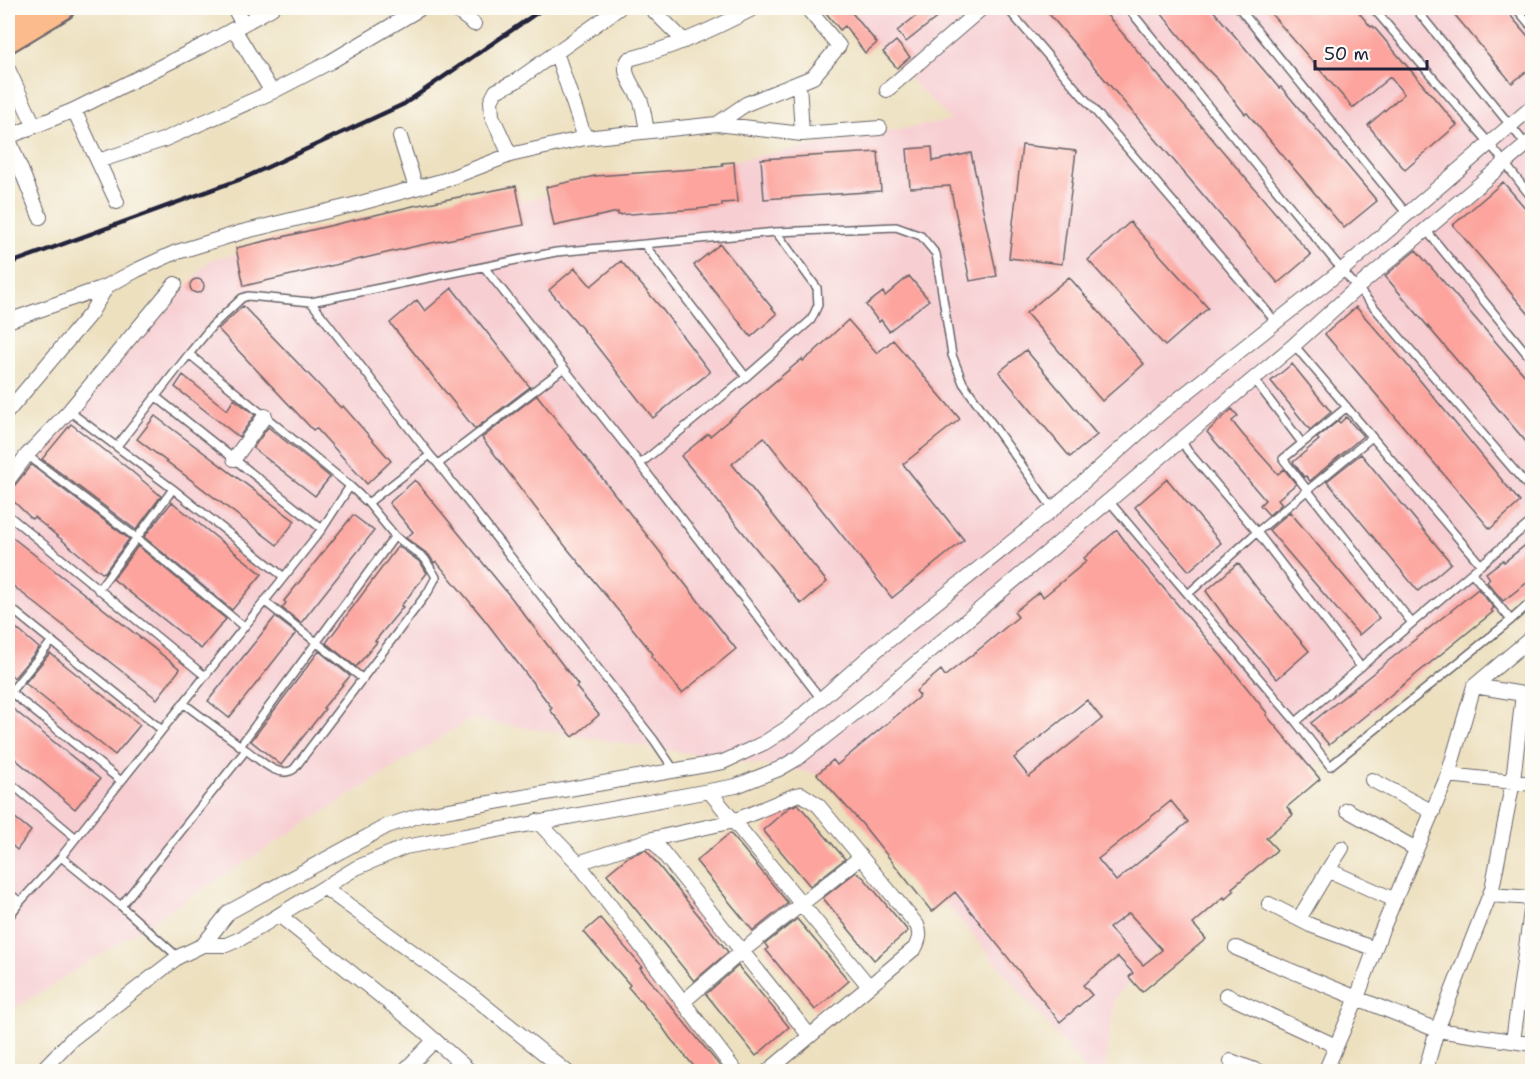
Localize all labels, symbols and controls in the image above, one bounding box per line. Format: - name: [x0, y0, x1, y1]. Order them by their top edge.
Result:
- scale bar: [1315, 33, 1428, 71]
- text: 50 m: [1324, 42, 1369, 66]

